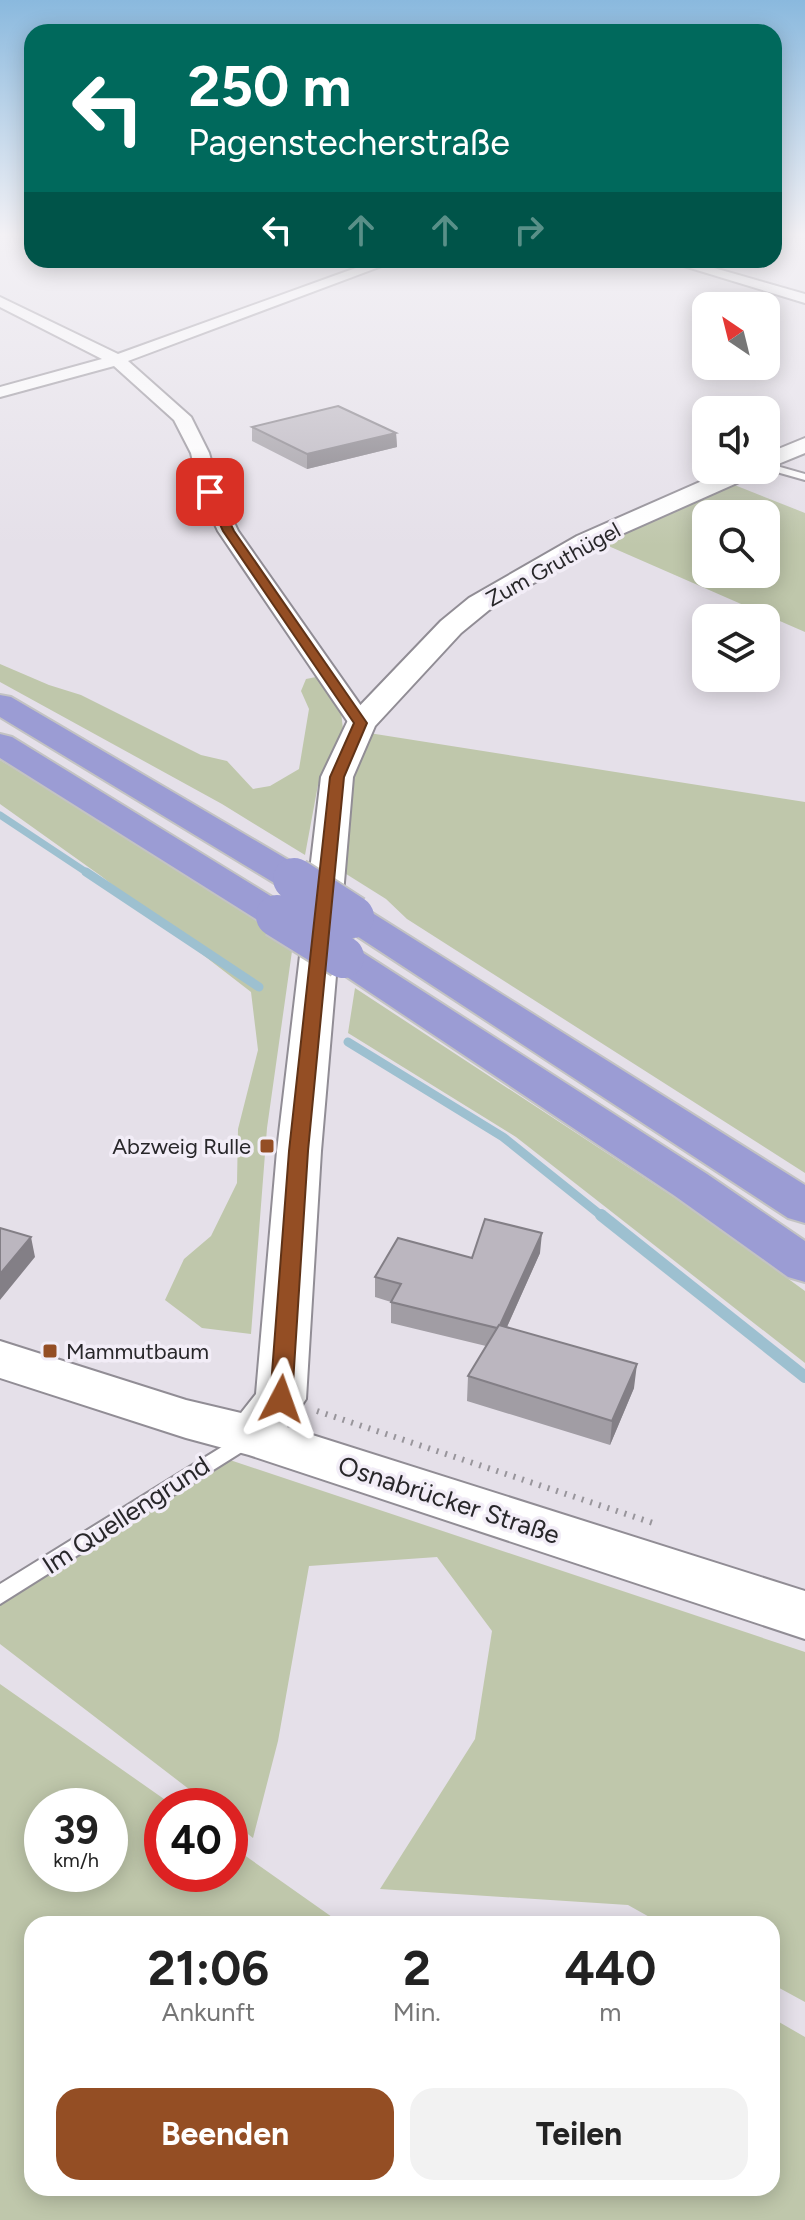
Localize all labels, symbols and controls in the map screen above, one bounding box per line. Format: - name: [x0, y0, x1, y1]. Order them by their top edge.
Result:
- text: 250 m: [188, 53, 351, 120]
- icon: left: [56, 56, 160, 160]
- text: Pagenstecherstraße: [188, 121, 510, 164]
- icon: left: [255, 208, 299, 252]
- icon: ahead: [339, 208, 383, 252]
- icon: ahead: [423, 208, 467, 252]
- icon: right: [507, 208, 551, 252]
- north arrow: [692, 292, 780, 380]
- map controls: [692, 292, 780, 692]
- button: sound: [692, 396, 780, 484]
- pin: [176, 458, 244, 526]
- icon: arrive: [188, 470, 232, 514]
- button: search: [692, 500, 780, 588]
- street label: Zum Gruthügel: [481, 516, 625, 613]
- button: layers: [692, 604, 780, 692]
- place label: Abzweig Rulle: [112, 1133, 251, 1160]
- marker: Abzweig Rulle: [258, 1137, 276, 1155]
- place label: Mammutbaum: [66, 1338, 209, 1365]
- marker: Mammutbaum: [41, 1342, 59, 1360]
- position arrow: [239, 1357, 323, 1441]
- street label: Im Quellengrund: [36, 1449, 216, 1581]
- street label: Osnabrücker Straße: [334, 1449, 564, 1551]
- speed limit sign: 40: [144, 1788, 248, 1892]
- text: 39: [53, 1806, 99, 1854]
- text: km/h: [53, 1848, 99, 1872]
- text: 21:06: [148, 1939, 269, 1997]
- text: 2: [403, 1939, 431, 1997]
- text: 440: [564, 1939, 656, 1997]
- text: Ankunft: [162, 1996, 255, 2028]
- text: Min.: [393, 1996, 441, 2028]
- text: m: [599, 1996, 621, 2028]
- button: Beenden: [56, 2088, 394, 2180]
- button: Teilen: [410, 2088, 748, 2180]

